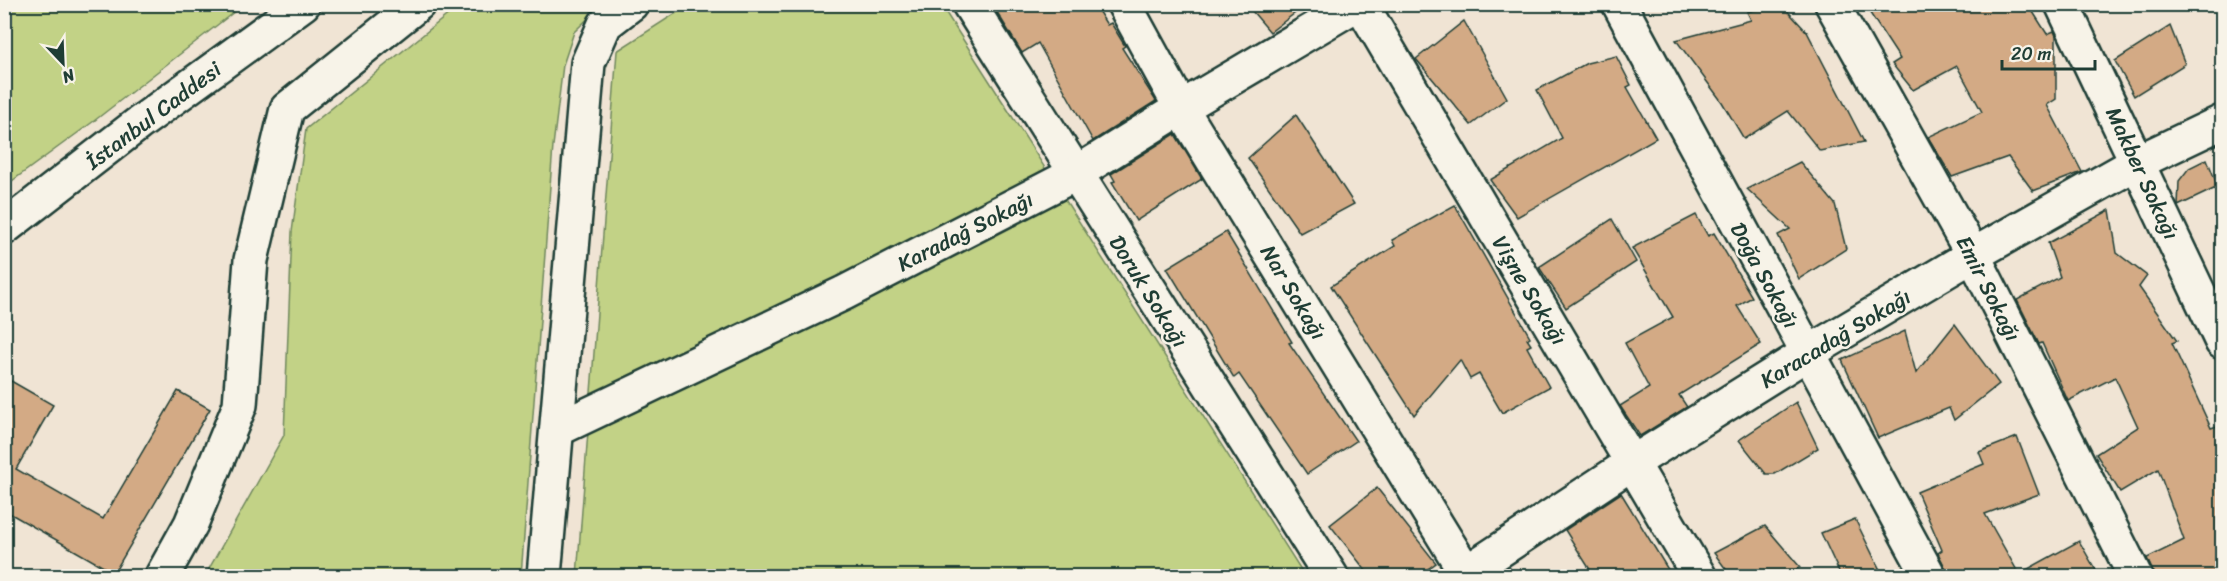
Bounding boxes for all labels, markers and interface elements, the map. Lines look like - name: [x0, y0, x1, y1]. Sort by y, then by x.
- north arrow: [33, 33, 93, 93]
- scale bar: [2002, 33, 2095, 71]
- text: 20 m: [2011, 38, 2051, 70]
- street label: İstanbul Caddesi: [76, 50, 231, 181]
- text: N: [57, 60, 80, 92]
- street label: Makber Sokağı: [2095, 100, 2190, 246]
- street label: Karadağ Sokağı: [890, 180, 1040, 283]
- street label: Doğa Sokağı: [1719, 215, 1810, 336]
- street label: Doruk Sokağı: [1098, 227, 1199, 356]
- street label: Vişne Sokağı: [1481, 228, 1578, 353]
- street label: Emir Sokağı: [1945, 228, 2032, 348]
- street label: Nar Sokağı: [1250, 237, 1338, 348]
- street label: Karacadağ Sokağı: [1752, 278, 1919, 399]

